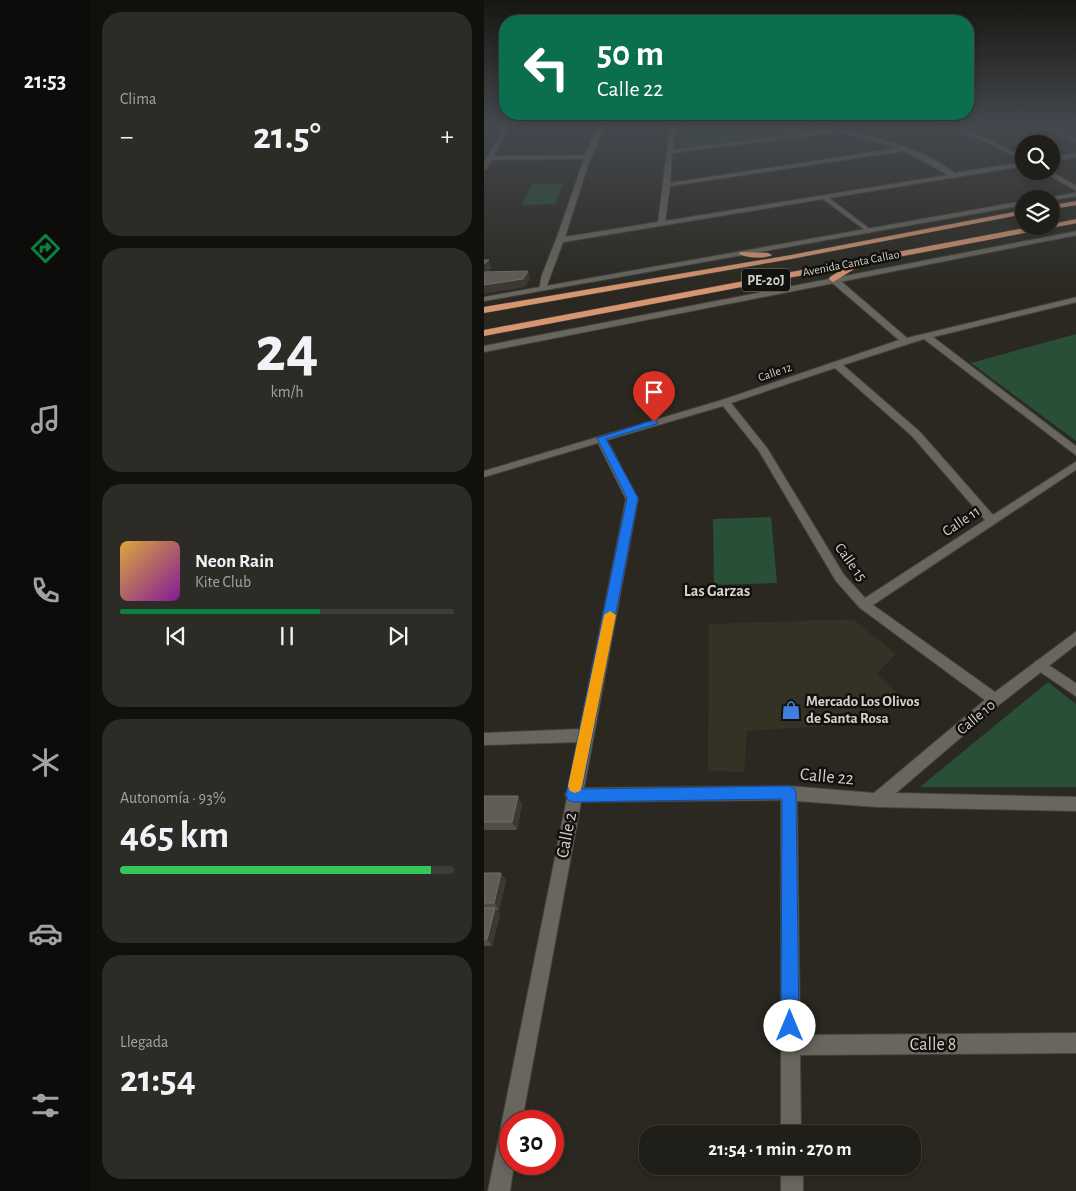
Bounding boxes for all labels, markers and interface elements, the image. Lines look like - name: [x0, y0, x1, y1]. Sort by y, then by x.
- icon: left: [514, 35, 579, 100]
- text: 50 m: [597, 37, 664, 72]
- text: 21:53: [24, 70, 66, 92]
- text: Calle 22: [597, 78, 663, 100]
- text: Clima: [120, 91, 156, 107]
- text: 21.5°: [253, 118, 321, 156]
- text: −: [120, 123, 133, 151]
- text: +: [441, 123, 454, 151]
- map controls: [1015, 135, 1060, 235]
- button: search: [1015, 135, 1060, 180]
- button: layers: [1015, 190, 1060, 235]
- icon: directions: [28, 231, 63, 266]
- street label: Avenida Canta Callao: [802, 248, 901, 278]
- road number: PE-20J: [742, 268, 790, 292]
- text: 24: [255, 318, 319, 383]
- street label: Calle 12: [757, 360, 794, 383]
- pin: [633, 371, 675, 422]
- icon: arrive: [640, 378, 668, 406]
- text: km/h: [270, 384, 304, 400]
- icon: music: [28, 402, 63, 437]
- street label: Calle 11: [940, 503, 983, 539]
- street label: Calle 15: [832, 541, 869, 584]
- text: Neon Rain: [195, 552, 274, 571]
- icon: phone: [28, 573, 63, 608]
- text: Kite Club: [195, 574, 251, 590]
- district label: Las Garzas: [684, 583, 750, 599]
- icon: previous: [162, 622, 190, 650]
- icon: pause: [273, 622, 301, 650]
- icon: next: [384, 622, 412, 650]
- place label: Mercado Los Olivos de Santa Rosa: [806, 694, 920, 726]
- street label: Calle 10: [954, 697, 998, 737]
- shop icon: Mercado Los Olivos de Santa Rosa: [780, 699, 802, 721]
- icon: climate: [28, 745, 63, 780]
- street label: Calle 22: [799, 766, 855, 788]
- text: Autonomía · 93%: [120, 790, 226, 806]
- street label: Calle 2: [554, 811, 580, 860]
- text: 465 km: [120, 817, 229, 855]
- icon: car: [28, 916, 63, 951]
- position arrow: [763, 999, 815, 1051]
- text: Llegada: [120, 1034, 168, 1050]
- street label: Calle 8: [910, 1036, 956, 1054]
- text: 21:54: [120, 1061, 196, 1099]
- icon: filters: [28, 1088, 63, 1123]
- speed limit sign: 30: [499, 1110, 564, 1175]
- text: 21:54 · 1 min · 270 m: [708, 1140, 852, 1159]

